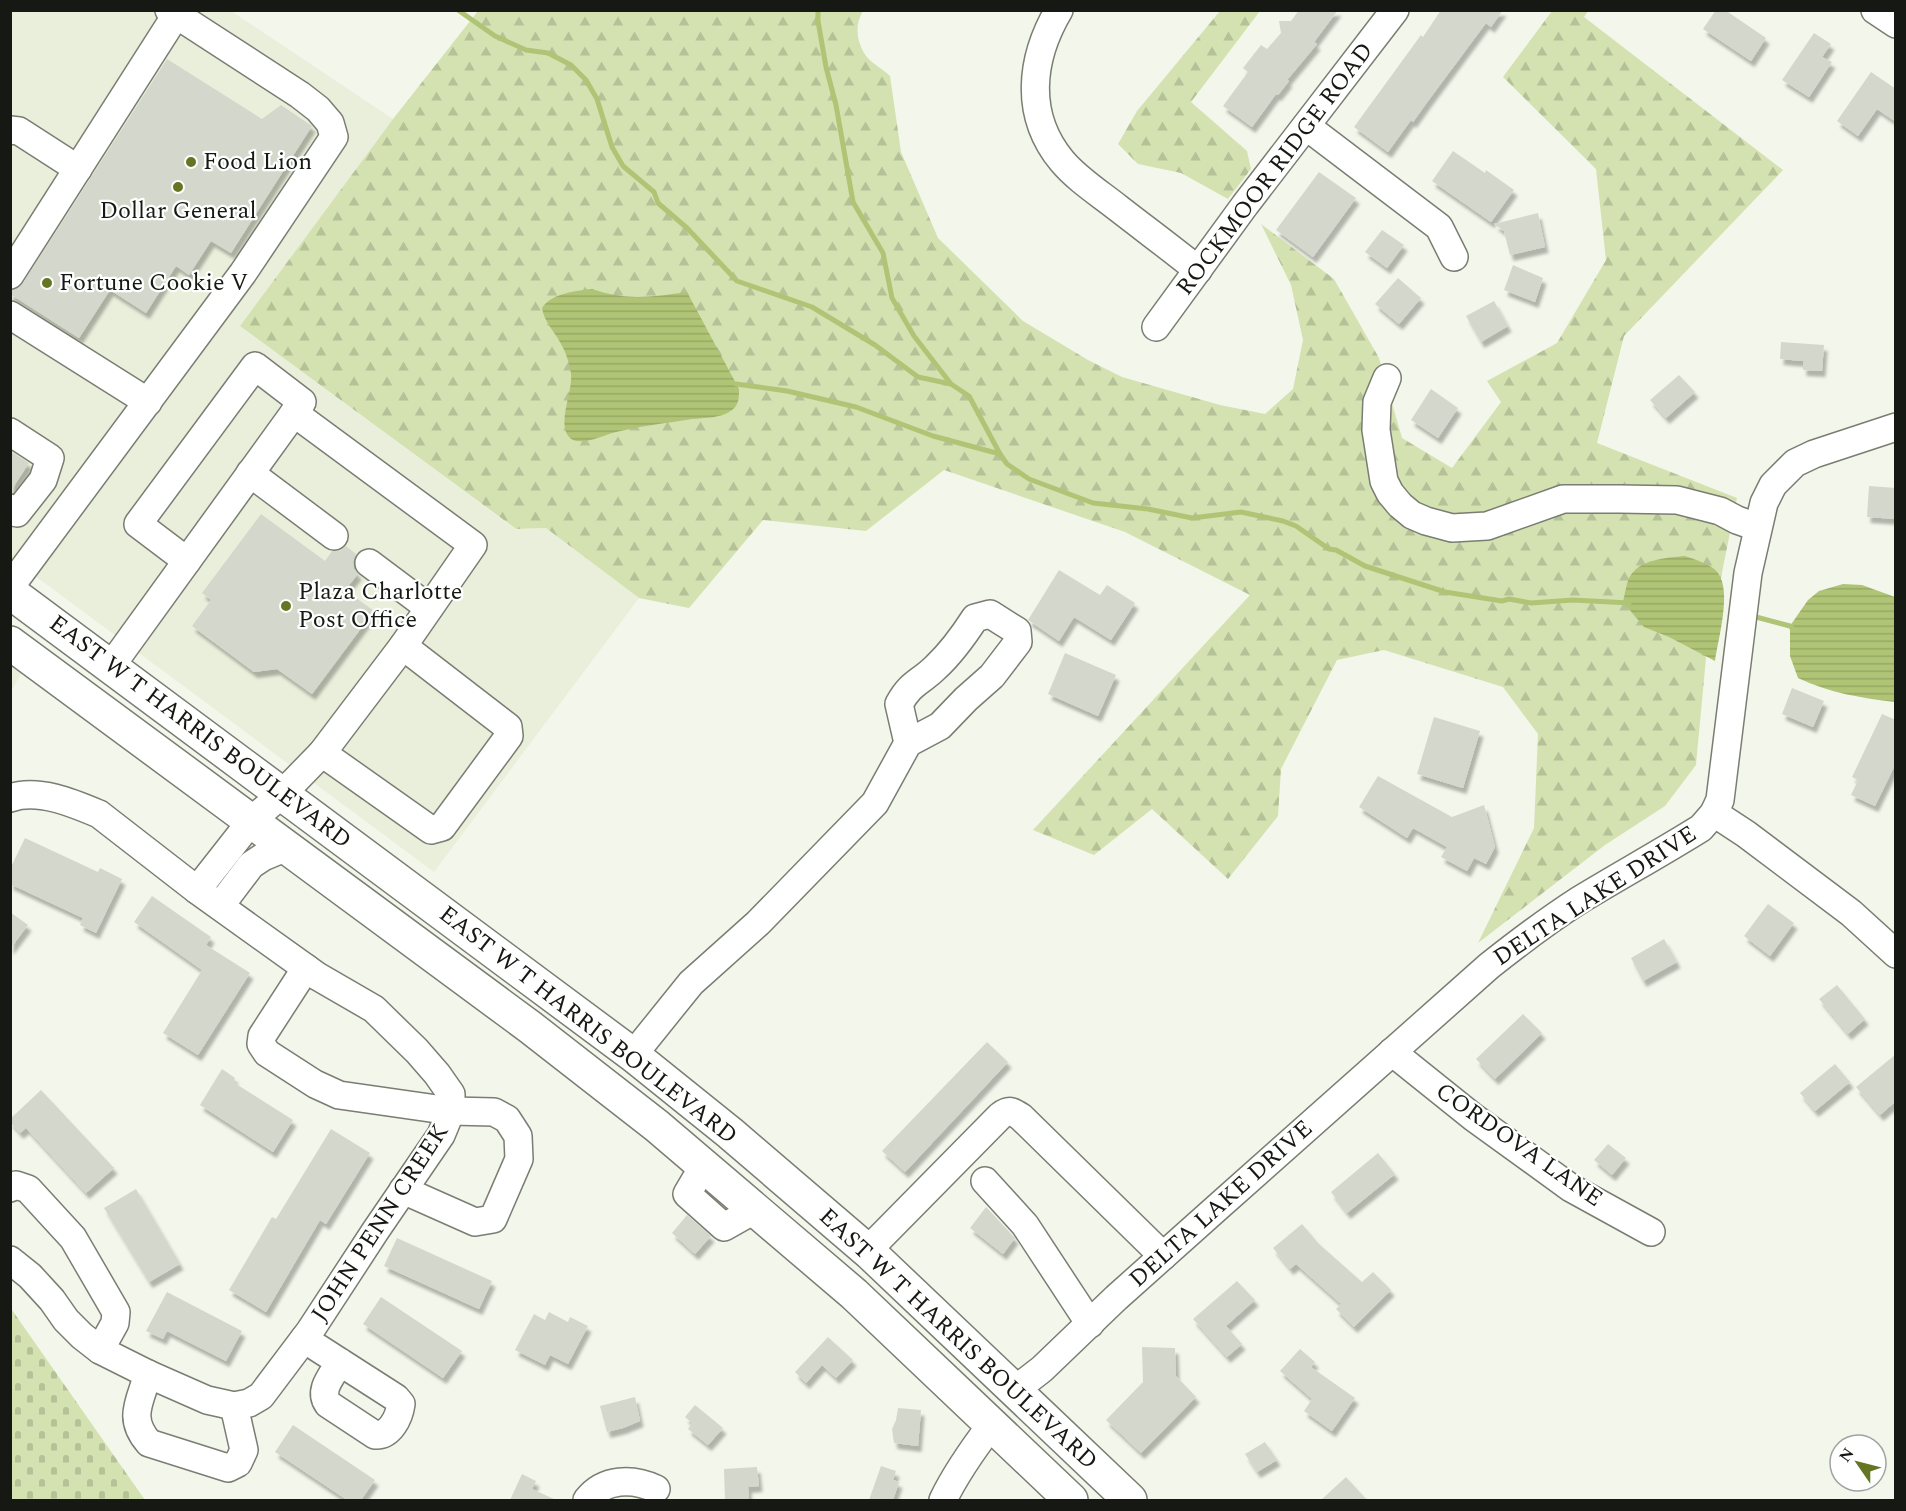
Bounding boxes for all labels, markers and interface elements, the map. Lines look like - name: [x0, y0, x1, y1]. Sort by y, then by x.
- street label: ROCKMOOR RIDGE ROAD: [1168, 35, 1382, 303]
- place label: Food Lion: [203, 144, 312, 180]
- marker: Food Lion: [184, 155, 198, 169]
- marker: Dollar General: [171, 180, 185, 194]
- place label: Dollar General: [99, 193, 257, 229]
- place label: Fortune Cookie V: [59, 265, 248, 301]
- marker: Fortune Cookie V: [40, 276, 54, 290]
- place label: Plaza Charlotte Post Office: [298, 574, 462, 638]
- marker: Plaza Charlotte Post Office: [279, 599, 293, 613]
- street label: EAST W T HARRIS BOULEVARD: [41, 606, 359, 858]
- street label: DELTA LAKE DRIVE: [1486, 817, 1704, 975]
- street label: EAST W T HARRIS BOULEVARD: [431, 897, 745, 1153]
- street label: CORDOVA LANE: [1428, 1074, 1610, 1216]
- street label: DELTA LAKE DRIVE: [1121, 1111, 1321, 1297]
- street label: JOHN PENN CREEK: [302, 1117, 458, 1329]
- street label: EAST W T HARRIS BOULEVARD: [810, 1199, 1106, 1479]
- north arrow: [1828, 1433, 1888, 1493]
- text: N: [1833, 1443, 1860, 1467]

